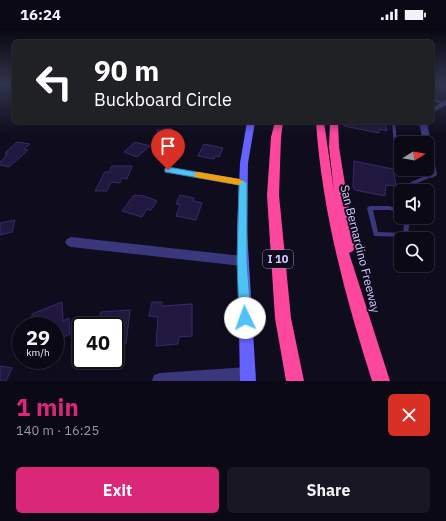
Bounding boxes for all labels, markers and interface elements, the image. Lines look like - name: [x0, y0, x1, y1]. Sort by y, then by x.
- text: 16:24: [20, 5, 61, 24]
- text: 90 m: [94, 52, 159, 89]
- icon: left: [28, 56, 80, 108]
- text: Buckboard Circle: [94, 88, 232, 111]
- pin: [151, 129, 185, 170]
- icon: arrive: [157, 135, 179, 157]
- north arrow: [394, 136, 434, 176]
- map controls: [394, 136, 434, 272]
- street label: San Bernardino Freeway: [337, 183, 384, 314]
- button: sound: [394, 184, 434, 224]
- button: search: [394, 232, 434, 272]
- road number: I 10: [263, 250, 293, 268]
- position arrow: [224, 297, 266, 339]
- speed limit sign: 40: [72, 317, 124, 369]
- text: 29: [26, 324, 50, 351]
- text: km/h: [26, 346, 50, 359]
- text: 1 min: [16, 391, 79, 423]
- button: close: [388, 394, 430, 436]
- text: 140 m · 16:25: [16, 422, 99, 439]
- button: Exit: [16, 467, 219, 513]
- button: Share: [227, 467, 430, 513]

